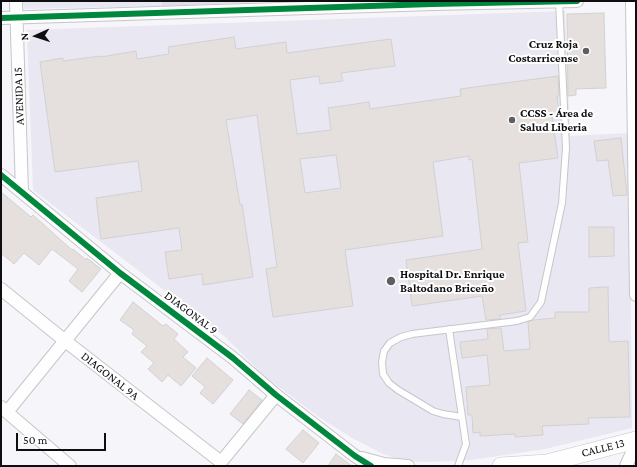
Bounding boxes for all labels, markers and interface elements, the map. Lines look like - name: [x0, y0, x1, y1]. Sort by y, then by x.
- north arrow: [16, 16, 56, 56]
- text: N: [18, 33, 30, 41]
- place label: Cruz Roja Costarricense: [508, 37, 578, 65]
- marker: Cruz Roja Costarricense: [581, 46, 591, 56]
- street label: AVENIDA 15: [11, 67, 27, 125]
- place label: CCSS - Área de Salud Liberia: [520, 106, 593, 134]
- marker: CCSS - Área de Salud Liberia: [507, 115, 517, 125]
- place label: Hospital Dr. Enrique Baltodano Briceño: [400, 267, 505, 295]
- marker: Hospital Dr. Enrique Baltodano Briceño: [385, 275, 397, 287]
- street label: DIAGONAL 9: [162, 288, 220, 338]
- street label: DIAGONAL 9A: [78, 349, 142, 403]
- scale bar: [18, 425, 108, 451]
- text: 50 m: [23, 433, 47, 447]
- street label: CALLE 13: [580, 436, 626, 460]

